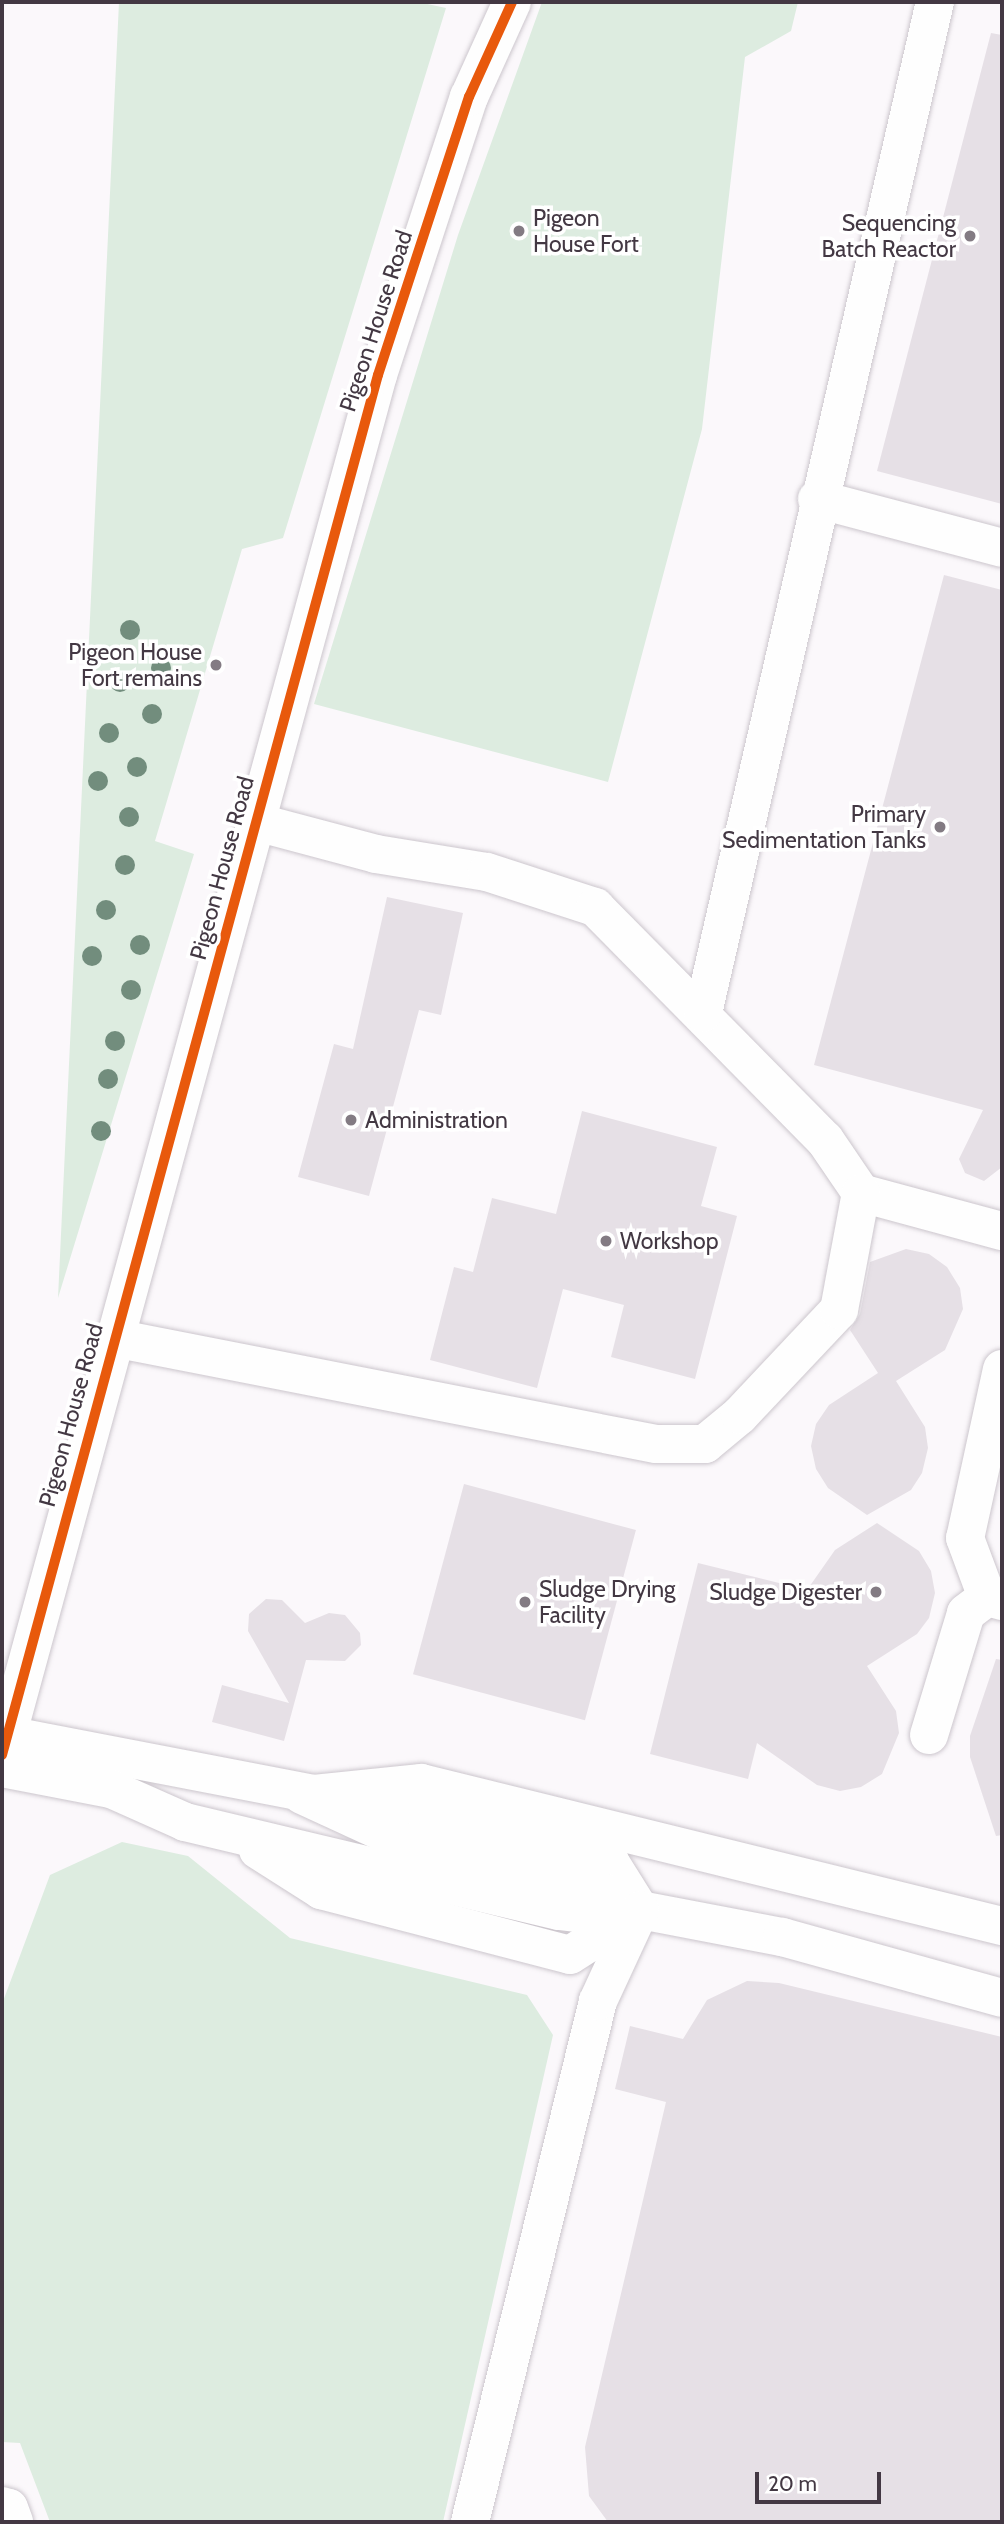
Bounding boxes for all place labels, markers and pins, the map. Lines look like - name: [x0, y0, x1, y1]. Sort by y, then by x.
- place label: Pigeon House Fort: [533, 204, 639, 258]
- place label: Sequencing Batch Reactor: [821, 209, 956, 263]
- marker: Pigeon House Fort: [511, 223, 527, 239]
- marker: Sequencing Batch Reactor: [962, 228, 978, 244]
- place label: Pigeon House Fort remains: [68, 638, 202, 692]
- marker: Pigeon House Fort remains: [208, 657, 224, 673]
- place label: Primary Sedimentation Tanks: [722, 800, 926, 854]
- marker: Primary Sedimentation Tanks: [932, 819, 948, 835]
- place label: Administration: [365, 1106, 508, 1134]
- marker: Administration: [343, 1112, 359, 1128]
- place label: Workshop: [620, 1227, 719, 1255]
- marker: Workshop: [598, 1233, 614, 1249]
- place label: Sludge Drying Facility: [539, 1575, 676, 1629]
- place label: Sludge Digester: [709, 1578, 862, 1606]
- marker: Sludge Digester: [868, 1584, 884, 1600]
- marker: Sludge Drying Facility: [517, 1594, 533, 1610]

